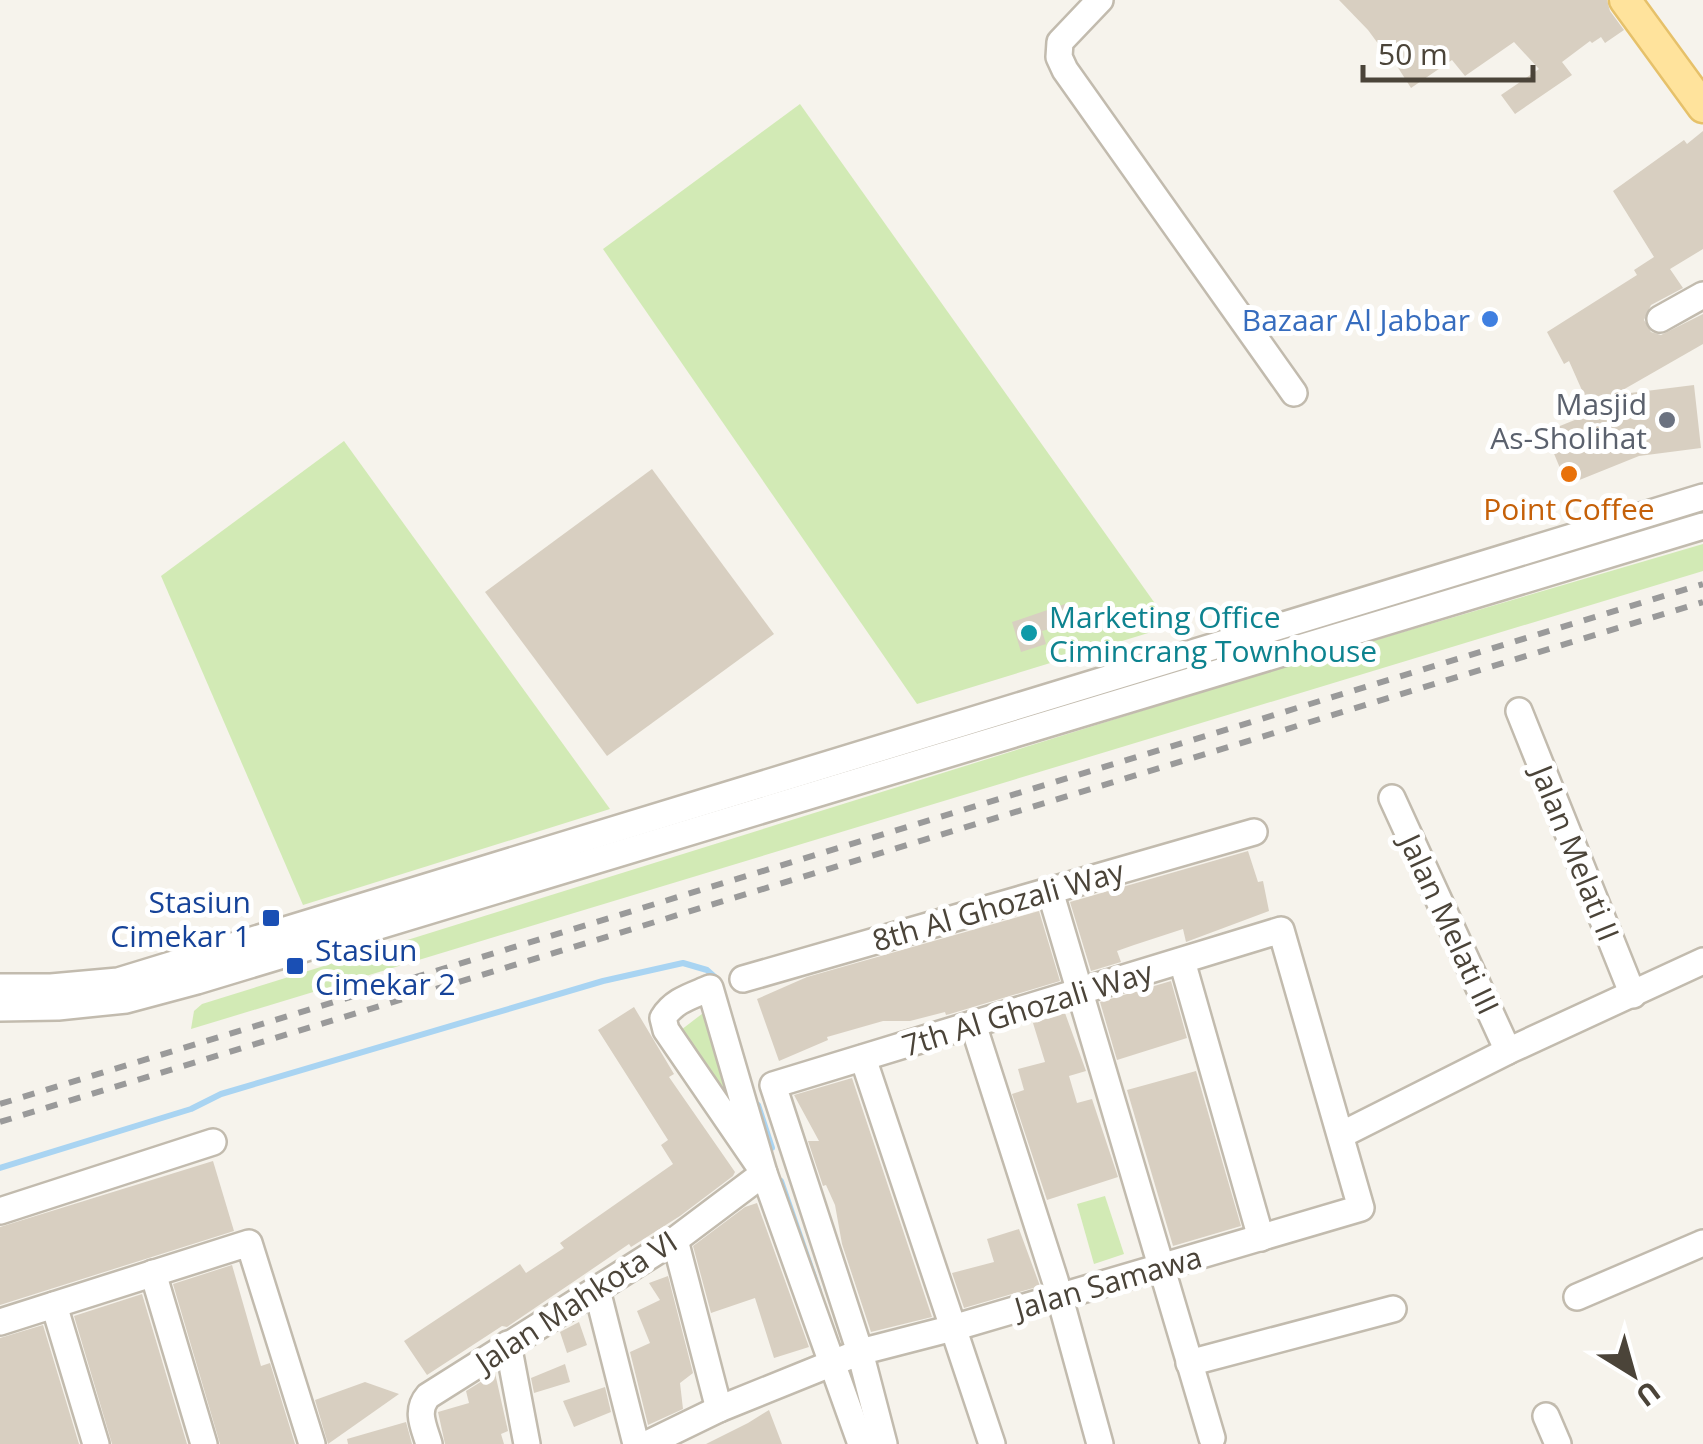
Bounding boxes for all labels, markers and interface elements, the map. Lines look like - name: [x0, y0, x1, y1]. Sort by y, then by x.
- scale bar: [1363, 20, 1533, 82]
- text: 50 m: [1378, 33, 1448, 74]
- place label: Bazaar Al Jabbar: [1242, 299, 1470, 340]
- marker: Bazaar Al Jabbar: [1479, 308, 1501, 330]
- place label: Masjid As-Sholihat: [1490, 383, 1647, 458]
- marker: Masjid As-Sholihat: [1656, 409, 1678, 431]
- marker: Point Coffee: [1558, 463, 1580, 485]
- place label: Point Coffee: [1483, 488, 1655, 529]
- place label: Marketing Office Cimincrang Townhouse: [1049, 596, 1377, 671]
- marker: Marketing Office Cimincrang Townhouse: [1018, 622, 1040, 644]
- street label: Jalan Melati II: [1521, 756, 1630, 947]
- street label: Jalan Melati III: [1389, 825, 1510, 1021]
- street label: 8th Al Ghozali Way: [868, 849, 1129, 960]
- place label: Stasiun Cimekar 1: [110, 881, 251, 956]
- marker: Stasiun Cimekar 1: [260, 907, 282, 929]
- place label: Stasiun Cimekar 2: [315, 929, 456, 1004]
- street label: 7th Al Ghozali Way: [897, 950, 1158, 1066]
- marker: Stasiun Cimekar 2: [284, 955, 306, 977]
- street label: Jalan Mahkota VI: [465, 1221, 685, 1383]
- street label: Jalan Samawa: [1007, 1236, 1206, 1329]
- north arrow: [1583, 1324, 1683, 1424]
- text: U: [1629, 1373, 1669, 1416]

